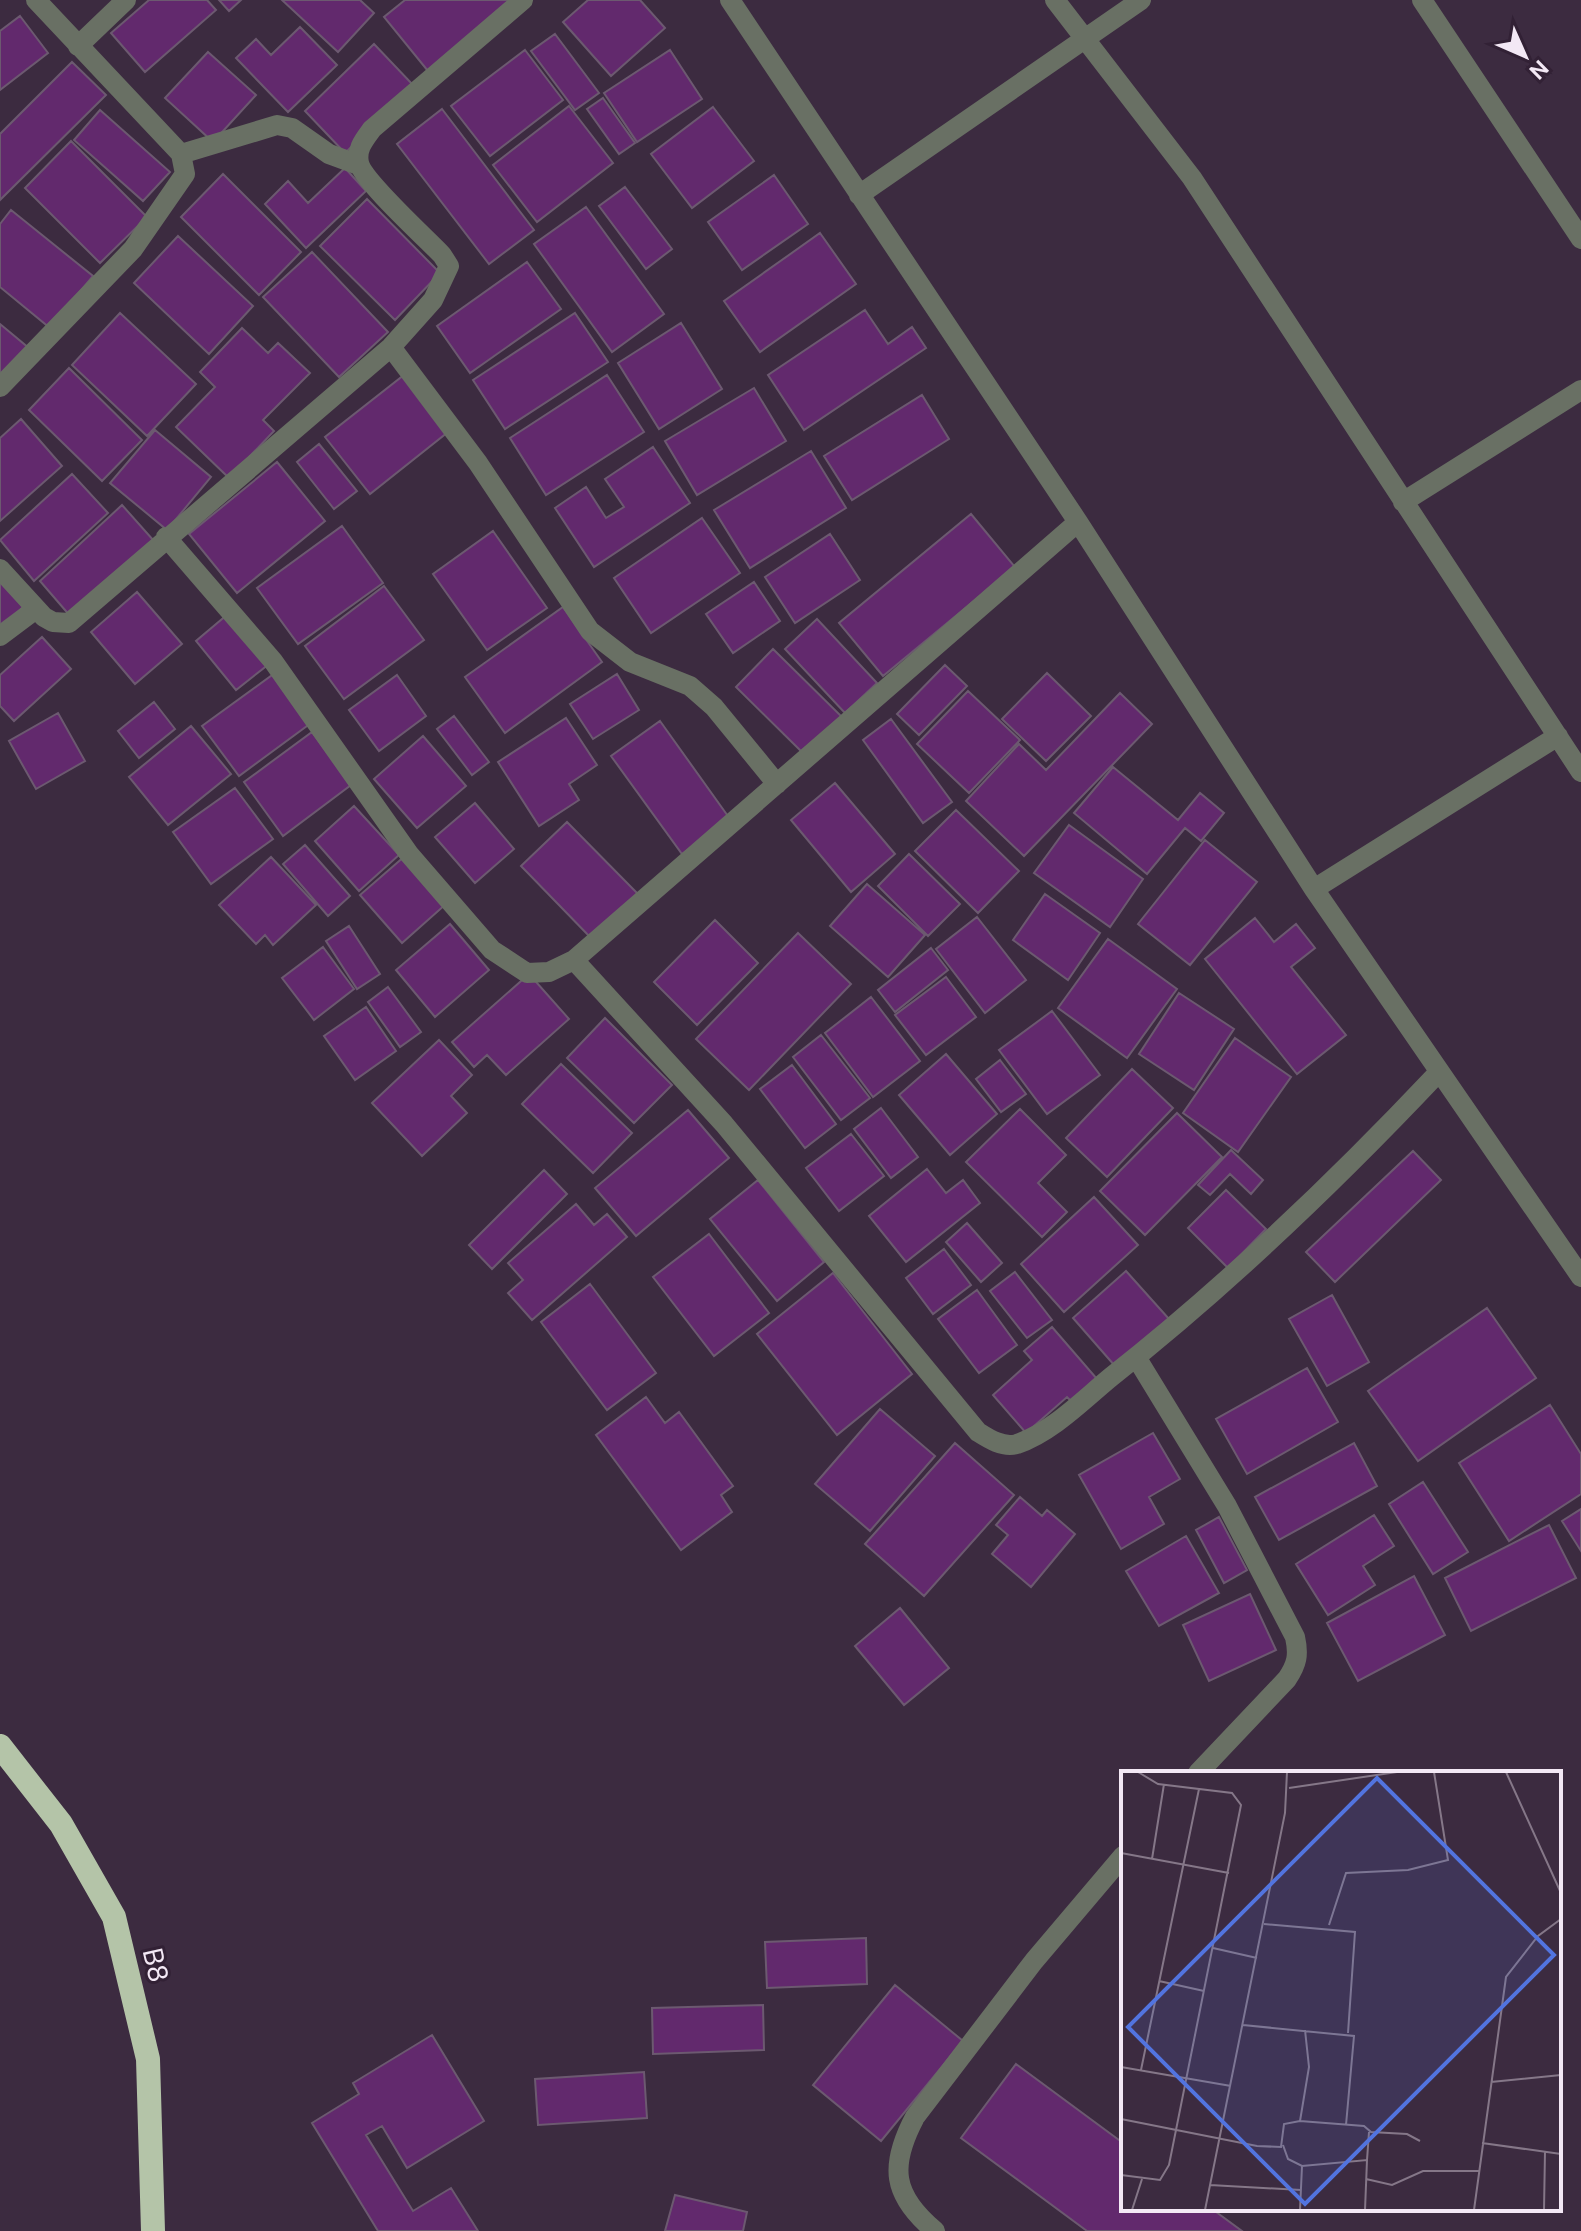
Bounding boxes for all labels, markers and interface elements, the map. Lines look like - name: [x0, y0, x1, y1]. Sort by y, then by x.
- north arrow: [1485, 16, 1565, 96]
- text: N: [1523, 54, 1555, 86]
- inset map: [1121, 1771, 1561, 2211]
- street label: B8: [134, 1944, 177, 1986]

